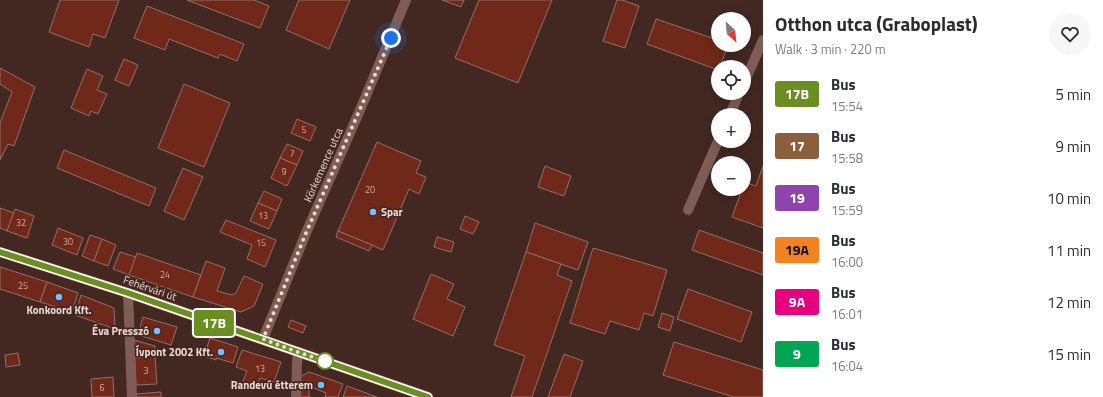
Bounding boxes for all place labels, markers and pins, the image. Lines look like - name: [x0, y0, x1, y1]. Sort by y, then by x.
- place label: Spar: [381, 204, 403, 220]
- marker: Spar: [368, 207, 378, 217]
- marker: Konkoord Kft.: [54, 292, 64, 302]
- place label: Konkoord Kft.: [26, 302, 92, 318]
- place label: Éva Presszó: [92, 323, 149, 339]
- marker: Éva Presszó: [152, 326, 162, 336]
- place label: Ívpont 2002 Kft.: [136, 344, 213, 360]
- marker: Ívpont 2002 Kft.: [216, 347, 226, 357]
- unlabelled marker: [316, 352, 334, 370]
- place label: Randevú étterem: [231, 377, 313, 393]
- marker: Randevú étterem: [316, 380, 326, 390]

